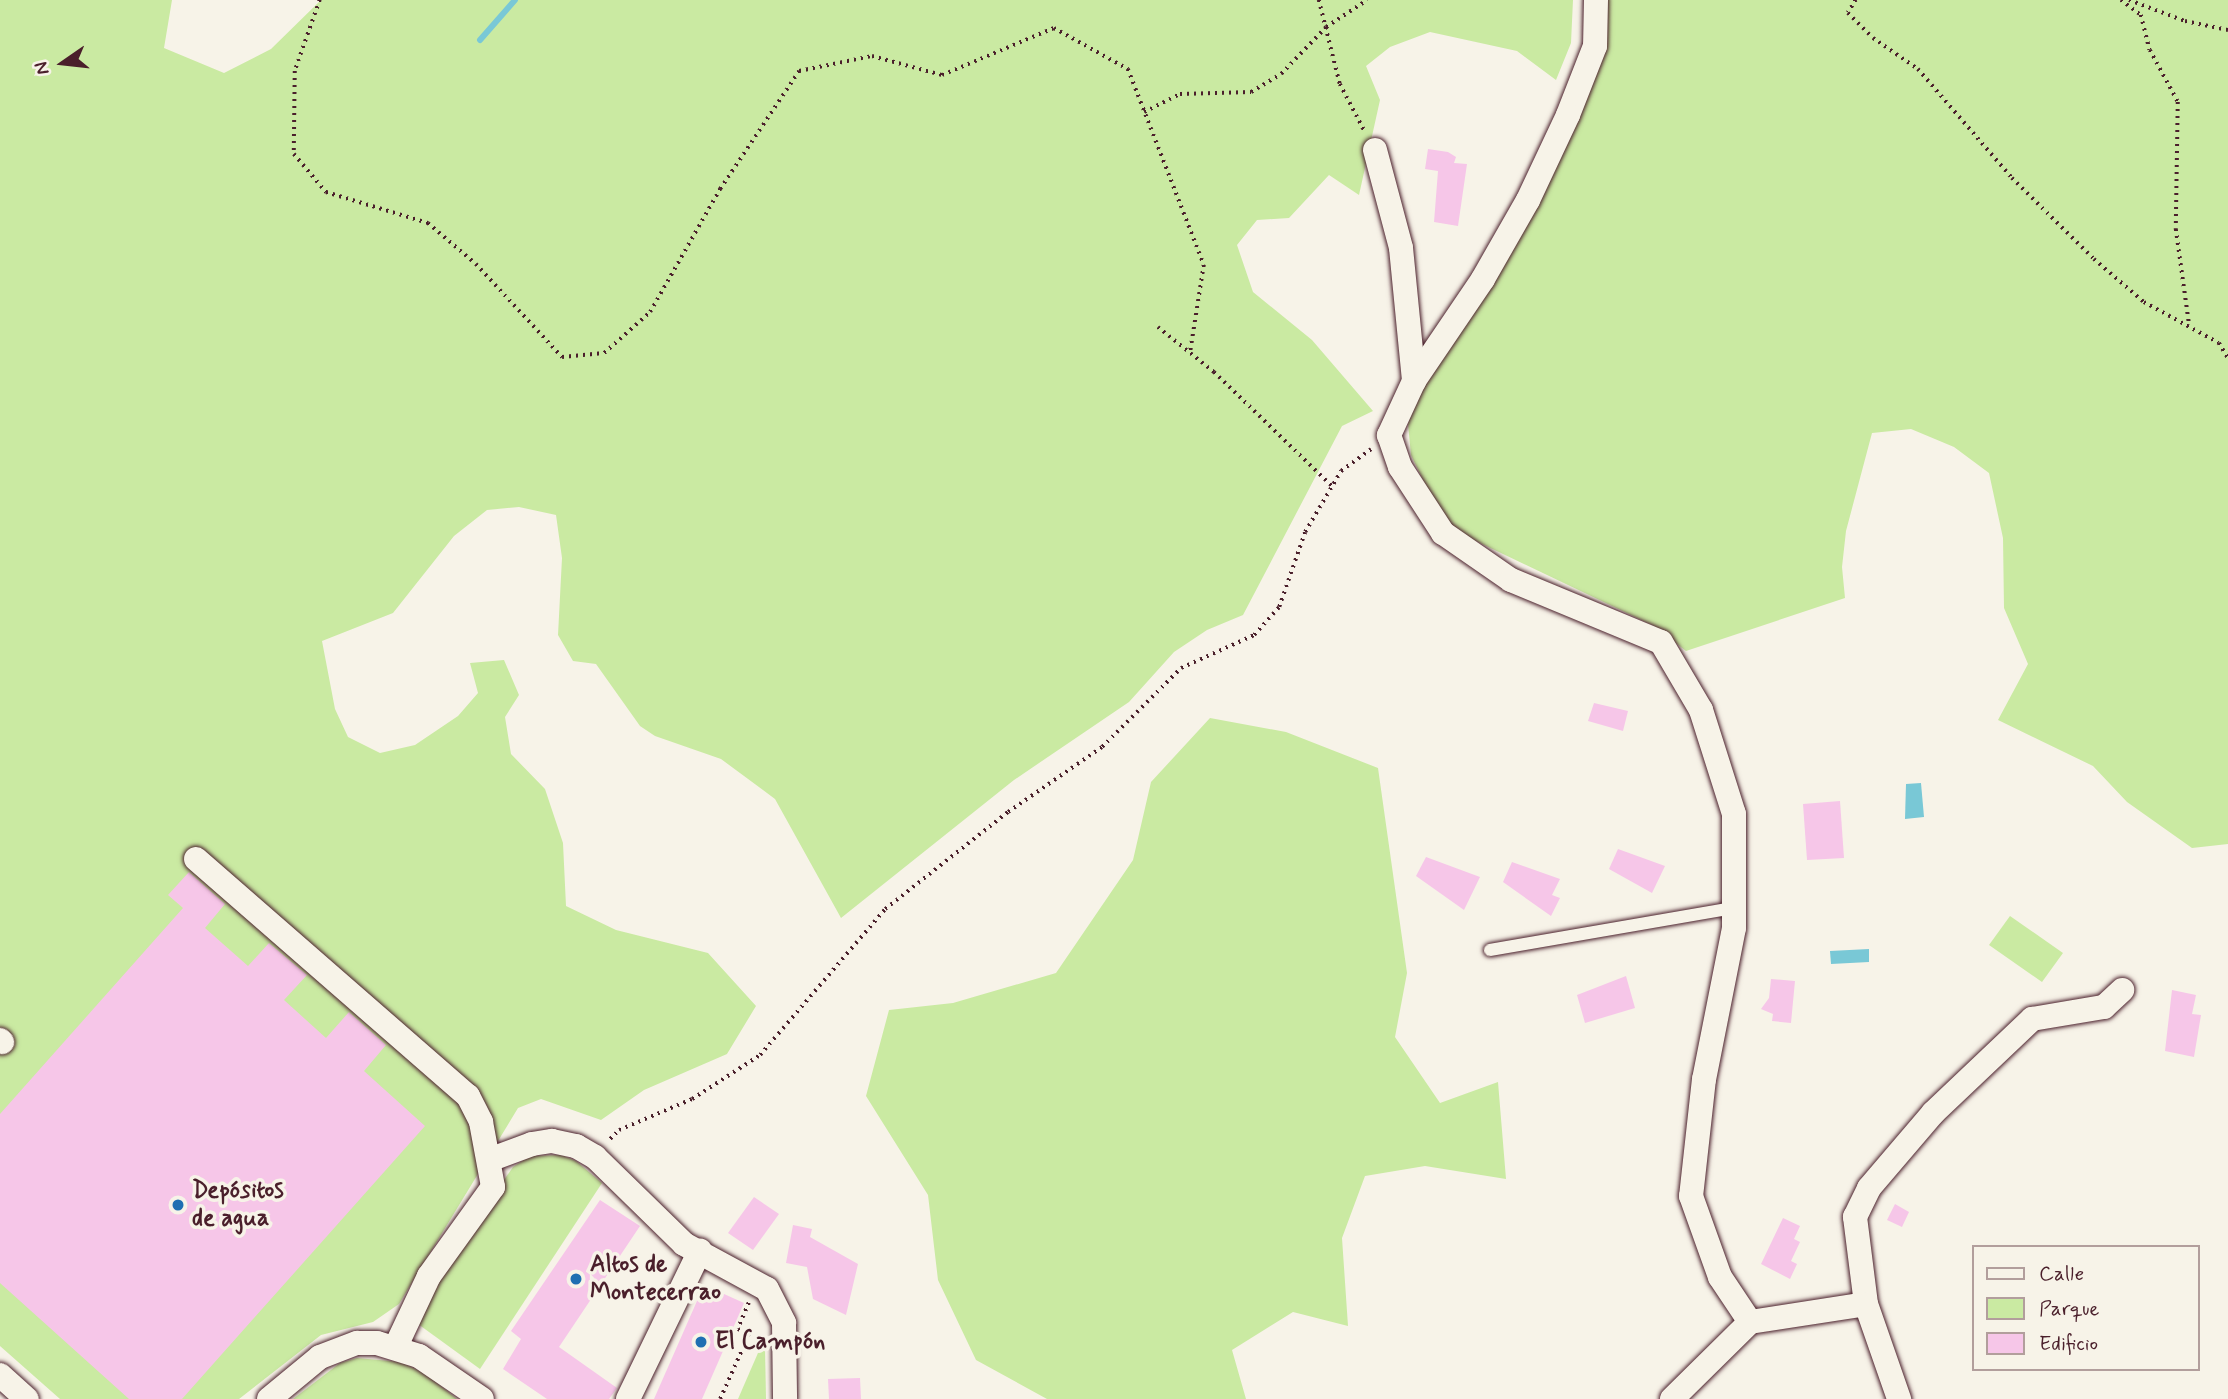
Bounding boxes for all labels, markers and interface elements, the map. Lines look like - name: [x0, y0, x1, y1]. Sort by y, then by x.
- north arrow: [28, 28, 98, 98]
- text: N: [28, 59, 56, 77]
- place label: Depósitos de agua: [192, 1177, 284, 1233]
- marker: Depósitos de agua: [170, 1197, 186, 1213]
- legend: [1972, 1245, 2200, 1371]
- place label: Altos de Montecerrao: [590, 1251, 721, 1307]
- text: Calle: [2039, 1260, 2084, 1288]
- marker: Altos de Montecerrao: [568, 1271, 584, 1287]
- text: Parque: [2039, 1295, 2099, 1323]
- place label: El Campón: [715, 1328, 826, 1356]
- text: Edificio: [2039, 1330, 2098, 1358]
- marker: El Campón: [693, 1334, 709, 1350]

